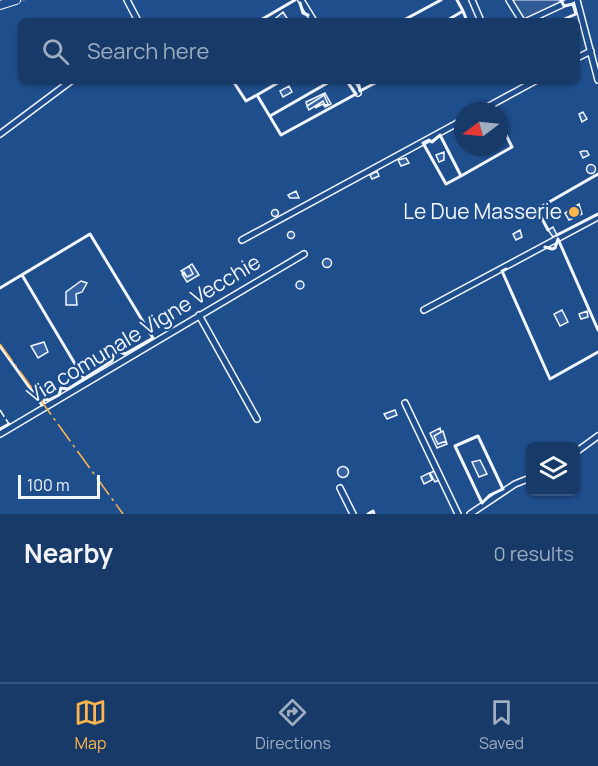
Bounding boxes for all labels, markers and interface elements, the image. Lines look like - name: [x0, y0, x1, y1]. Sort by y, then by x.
- search box: [18, 18, 580, 84]
- icon: search: [39, 35, 72, 68]
- text: Search here: [87, 36, 209, 66]
- north arrow: [454, 102, 508, 156]
- place label: Le Due Masserie: [403, 197, 562, 225]
- marker: Le Due Masserie: [567, 205, 581, 219]
- street label: Via comunale Vigne Vecchie: [22, 247, 265, 409]
- map controls: [526, 442, 580, 496]
- button: layers: [526, 442, 580, 496]
- scale bar: [18, 472, 100, 500]
- text: 100 m: [27, 474, 70, 496]
- text: Nearby: [24, 535, 113, 571]
- text: 0 results: [494, 540, 574, 567]
- tab: Map: [74, 696, 107, 754]
- tab: Directions: [255, 696, 331, 754]
- tab: Saved: [479, 696, 524, 754]

